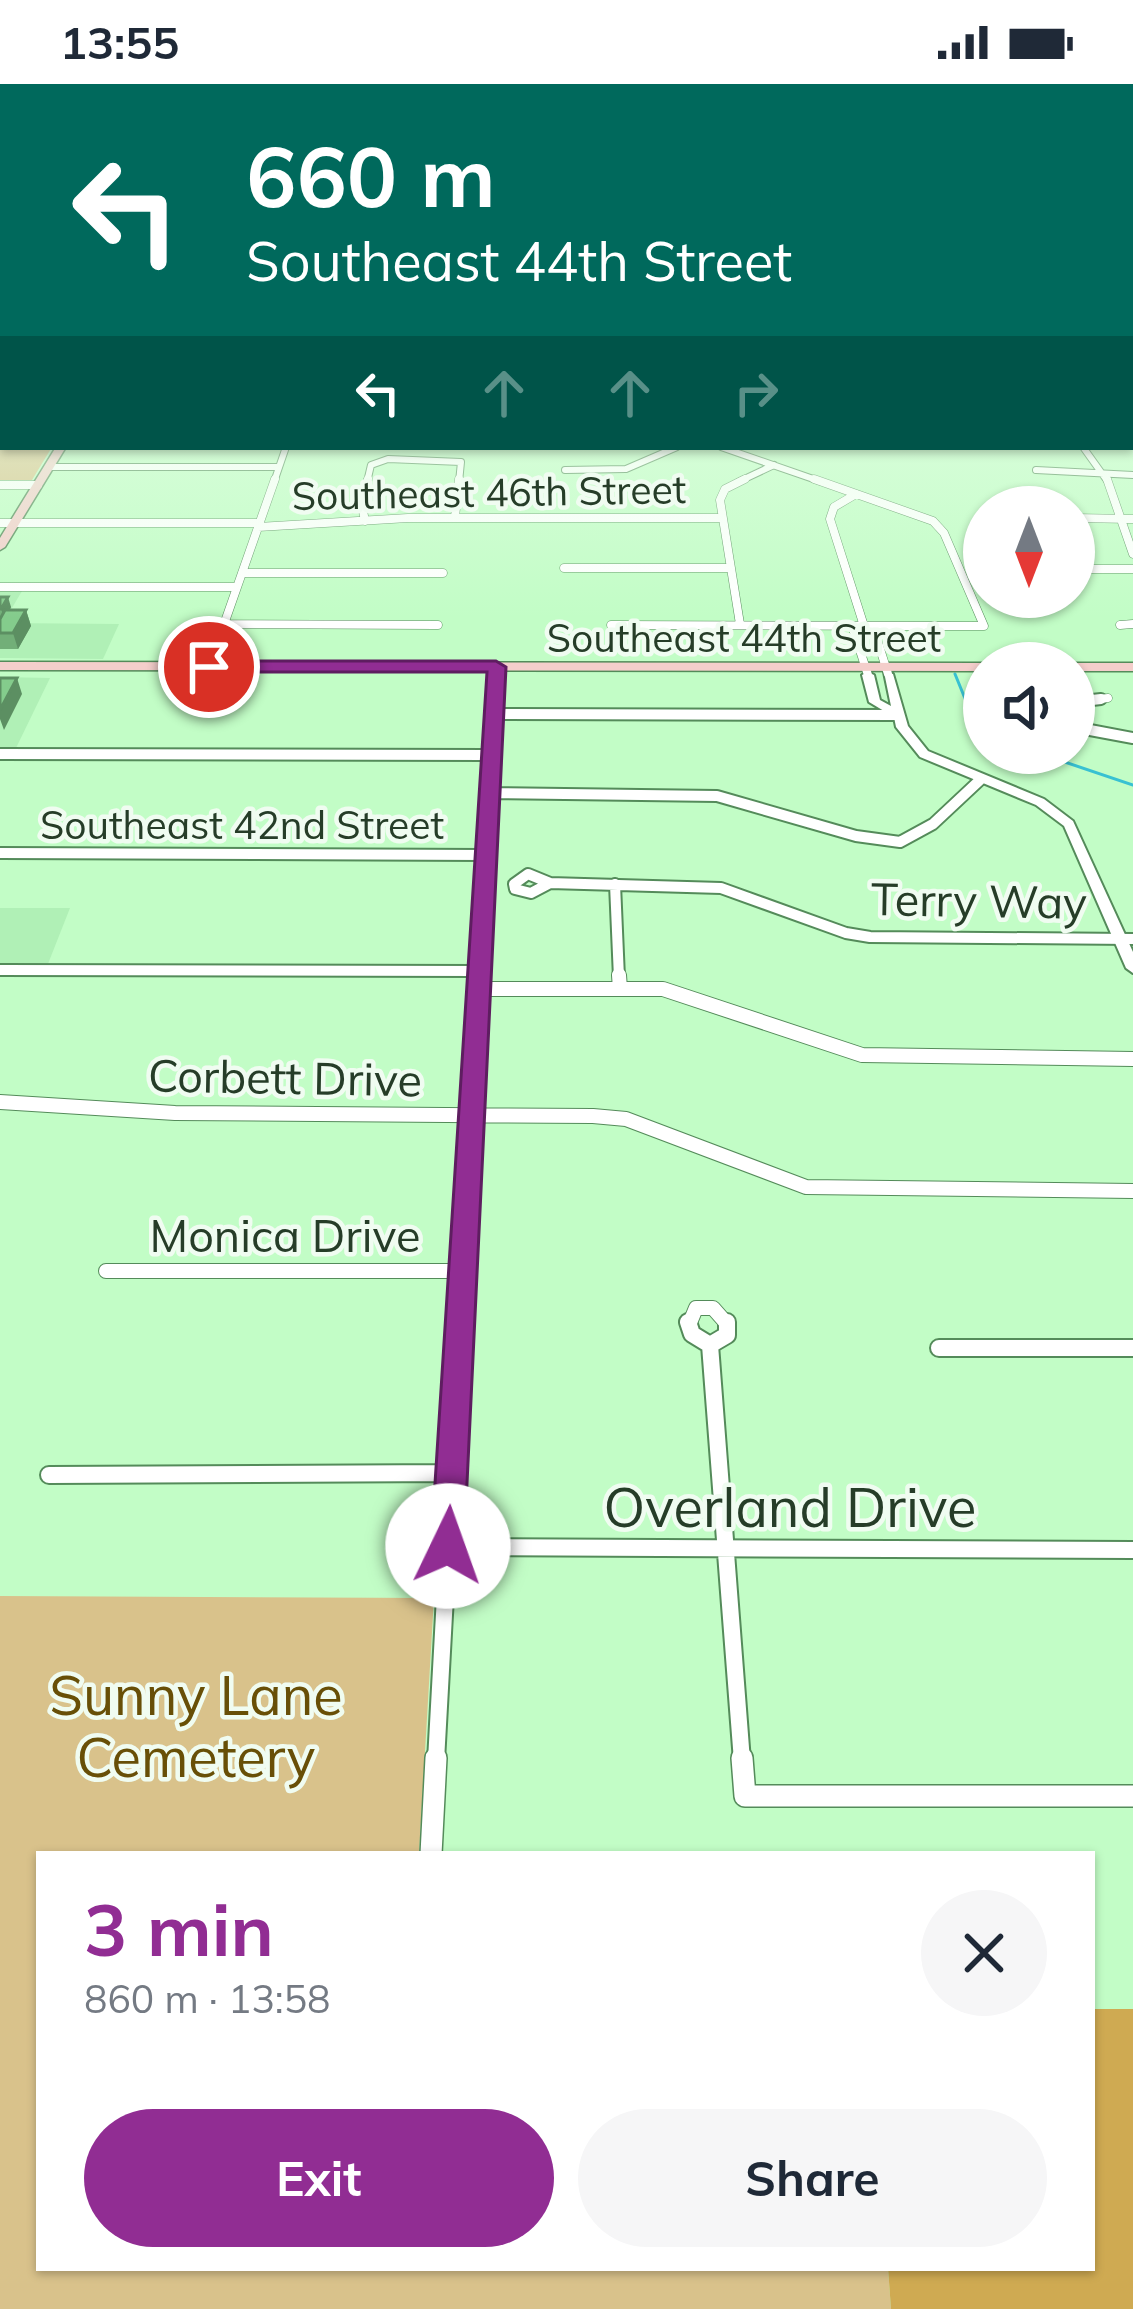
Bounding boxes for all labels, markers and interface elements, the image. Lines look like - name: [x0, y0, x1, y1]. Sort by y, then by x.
- text: 13:55: [60, 14, 179, 70]
- text: 660 m: [246, 123, 496, 228]
- icon: left: [48, 132, 204, 288]
- text: Southeast 44th Street: [246, 227, 792, 295]
- icon: left: [345, 360, 411, 426]
- icon: ahead: [471, 360, 537, 426]
- icon: ahead: [597, 360, 663, 426]
- icon: right: [723, 360, 789, 426]
- street label: Southeast 46th Street: [291, 464, 687, 520]
- north arrow: [963, 486, 1095, 618]
- map controls: [963, 486, 1095, 774]
- street label: Southeast 44th Street: [547, 613, 941, 662]
- pin: [158, 616, 260, 718]
- icon: arrive: [176, 634, 242, 700]
- button: sound: [963, 642, 1095, 774]
- street label: Southeast 42nd Street: [40, 800, 444, 849]
- street label: Terry Way: [871, 870, 1088, 930]
- street label: Corbett Drive: [148, 1047, 422, 1107]
- street label: Monica Drive: [150, 1207, 420, 1263]
- street label: Overland Drive: [604, 1473, 976, 1541]
- position arrow: [385, 1483, 511, 1609]
- park label: Sunny Lane Cemetery: [49, 1661, 343, 1791]
- text: 3 min: [84, 1884, 274, 1974]
- button: close: [921, 1890, 1047, 2016]
- text: 860 m · 13:58: [84, 1974, 330, 2023]
- button: Exit: [84, 2109, 554, 2247]
- button: Share: [578, 2109, 1047, 2247]

